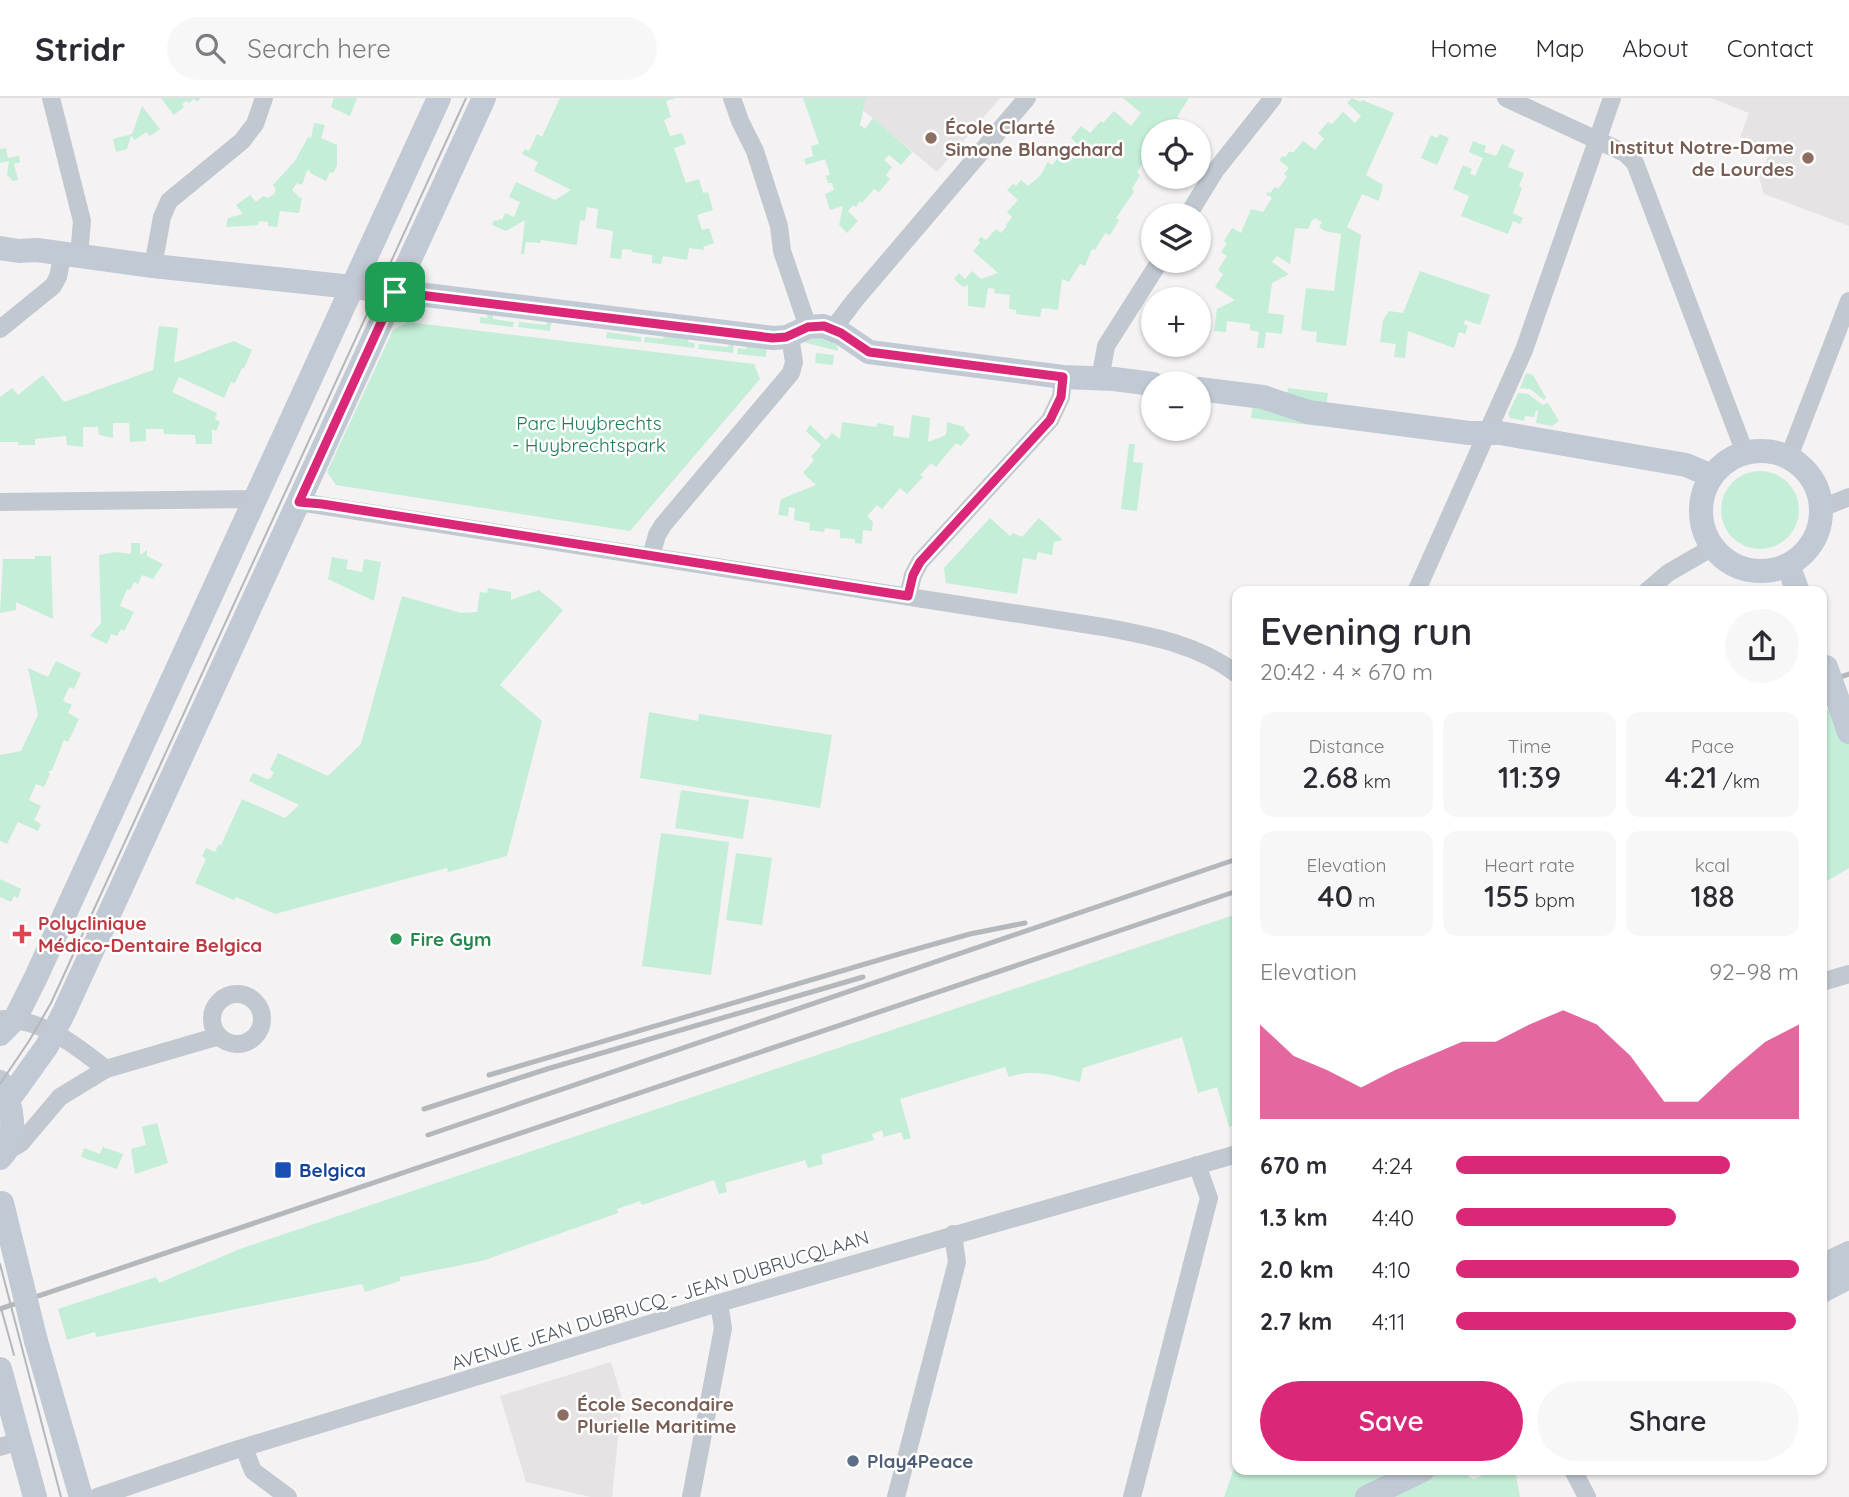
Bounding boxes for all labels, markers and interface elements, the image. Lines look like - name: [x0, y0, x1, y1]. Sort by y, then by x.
- search box: [167, 17, 657, 80]
- text: Stridr: [35, 28, 125, 69]
- icon: search: [191, 29, 229, 67]
- text: Search here: [247, 32, 391, 65]
- text: Home: [1430, 33, 1497, 63]
- text: Map: [1535, 33, 1584, 63]
- text: About: [1622, 33, 1689, 63]
- text: Contact: [1727, 33, 1814, 63]
- place label: École Clarté Simone Blangchard: [945, 115, 1123, 161]
- map controls: [1141, 119, 1211, 441]
- button: locate: [1141, 119, 1211, 189]
- marker: École Clarté Simone Blangchard: [923, 130, 939, 146]
- place label: Institut Notre-Dame de Lourdes: [1610, 135, 1794, 181]
- marker: Institut Notre-Dame de Lourdes: [1800, 150, 1816, 166]
- button: layers: [1141, 203, 1211, 273]
- pin: [365, 262, 425, 322]
- icon: arrive: [376, 273, 414, 311]
- button: +: [1141, 287, 1211, 357]
- button: −: [1141, 371, 1211, 441]
- park label: Parc Huybrechts - Huybrechtspark: [512, 411, 666, 457]
- text: Evening run: [1260, 607, 1473, 655]
- button: share: [1725, 609, 1799, 683]
- text: 20:42 · 4 × 670 m: [1260, 657, 1433, 686]
- text: Distance: [1308, 734, 1385, 758]
- text: Time: [1508, 734, 1551, 758]
- text: Pace: [1691, 734, 1734, 758]
- text: 2.68: [1302, 758, 1358, 796]
- text: 11:39: [1498, 758, 1561, 796]
- text: 4:21: [1665, 758, 1718, 796]
- text: km: [1358, 769, 1391, 793]
- text: /km: [1718, 769, 1760, 793]
- text: Elevation: [1306, 853, 1387, 877]
- text: Heart rate: [1484, 853, 1575, 877]
- text: kcal: [1695, 853, 1730, 877]
- text: 40: [1318, 877, 1353, 915]
- text: 155: [1484, 877, 1529, 915]
- text: 188: [1690, 877, 1735, 915]
- text: m: [1353, 888, 1375, 912]
- text: bpm: [1529, 888, 1575, 912]
- place label: Polyclinique Médico-Dentaire Belgica: [38, 911, 262, 957]
- marker: Polyclinique Médico-Dentaire Belgica: [12, 924, 32, 944]
- place label: Fire Gym: [410, 927, 491, 951]
- marker: Fire Gym: [388, 931, 404, 947]
- text: Elevation: [1260, 957, 1357, 986]
- text: 92–98 m: [1709, 957, 1799, 986]
- text: 670 m: [1260, 1151, 1327, 1180]
- text: 4:24: [1372, 1151, 1413, 1180]
- place label: Belgica: [299, 1158, 366, 1182]
- marker: Belgica: [273, 1160, 293, 1180]
- text: 1.3 km: [1260, 1203, 1328, 1232]
- text: 4:40: [1372, 1203, 1414, 1232]
- street label: AVENUE JEAN DUBRUCQ - JEAN DUBRUCQLAAN: [448, 1225, 872, 1375]
- text: 2.0 km: [1260, 1255, 1334, 1284]
- text: 4:10: [1372, 1255, 1411, 1284]
- text: 2.7 km: [1260, 1307, 1332, 1336]
- text: 4:11: [1372, 1307, 1405, 1336]
- button: Save: [1260, 1381, 1523, 1461]
- button: Share: [1537, 1381, 1799, 1461]
- place label: École Secondaire Plurielle Maritime: [577, 1392, 736, 1438]
- marker: École Secondaire Plurielle Maritime: [555, 1407, 571, 1423]
- place label: Play4Peace: [867, 1449, 973, 1473]
- marker: Play4Peace: [845, 1453, 861, 1469]

